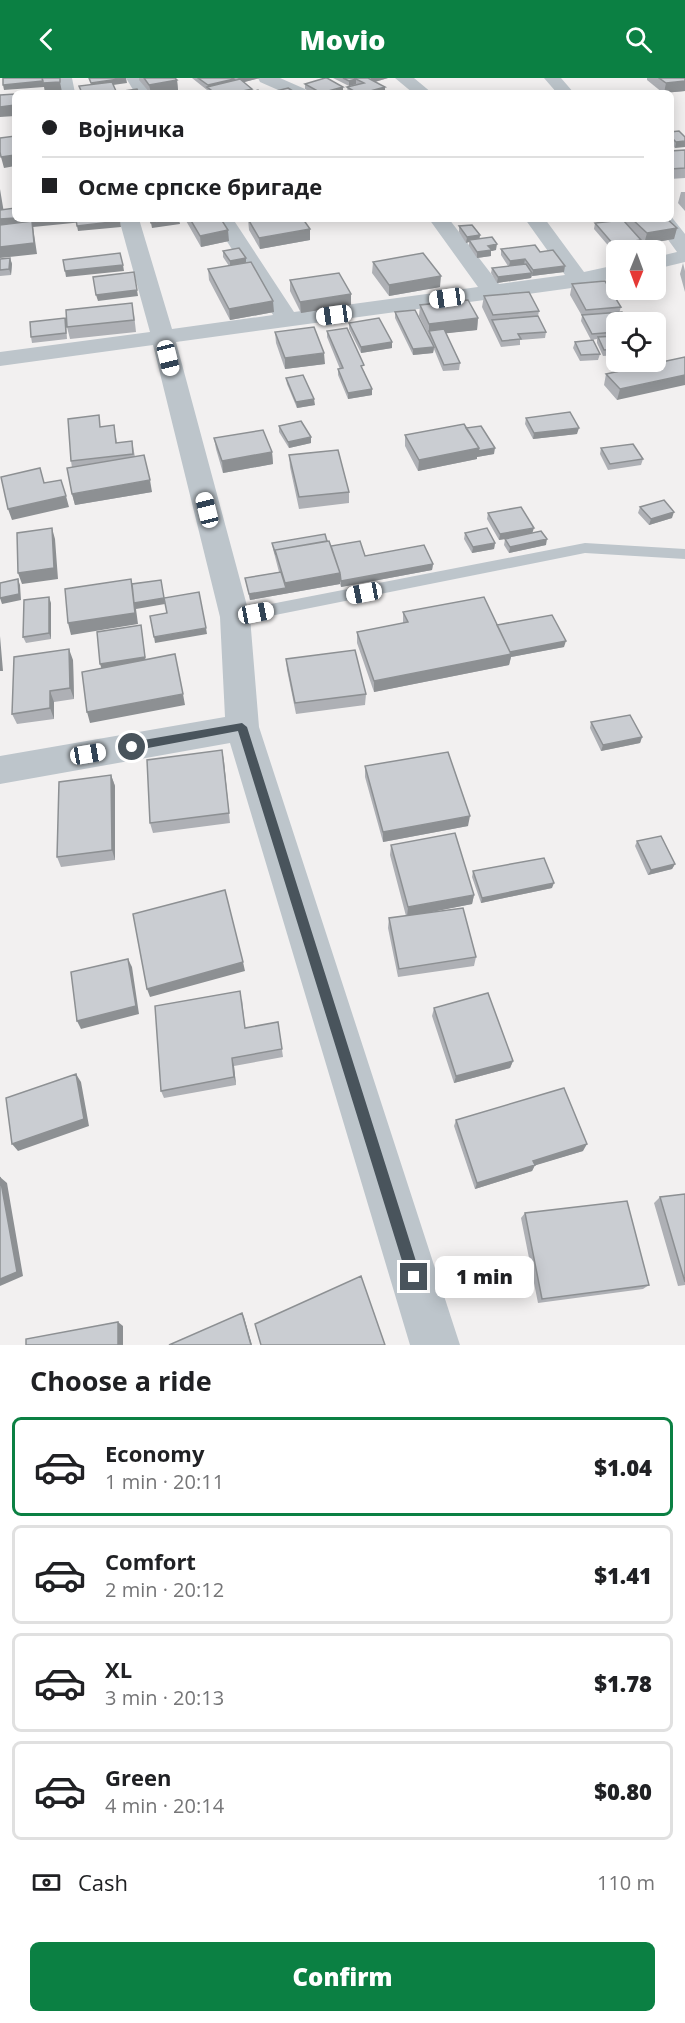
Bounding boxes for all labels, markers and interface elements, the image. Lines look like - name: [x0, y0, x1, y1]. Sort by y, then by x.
- text: Movio: [300, 21, 385, 58]
- icon: back: [30, 23, 63, 56]
- icon: search: [622, 23, 655, 56]
- text: Војничка: [78, 113, 185, 143]
- text: Осме српске бригаде: [78, 171, 322, 201]
- north arrow: [606, 240, 666, 300]
- map controls: [606, 240, 666, 372]
- car: [428, 287, 466, 309]
- car: [315, 304, 353, 326]
- button: locate: [606, 312, 666, 372]
- car: [155, 338, 181, 378]
- car: [194, 490, 220, 530]
- car: [345, 581, 383, 605]
- car: [237, 601, 275, 625]
- route start: [118, 733, 145, 760]
- car: [69, 742, 107, 766]
- callout: 1 min: [435, 1256, 534, 1298]
- route end: [400, 1263, 427, 1290]
- text: 1 min: [456, 1263, 513, 1290]
- text: Choose a ride: [30, 1362, 212, 1399]
- text: Economy: [105, 1438, 204, 1468]
- icon: car: [33, 1440, 87, 1494]
- text: $1.04: [594, 1452, 652, 1482]
- text: 1 min · 20:11: [105, 1468, 224, 1495]
- text: Comfort: [105, 1546, 196, 1576]
- icon: car: [33, 1548, 87, 1602]
- text: $1.41: [594, 1560, 652, 1590]
- text: 2 min · 20:12: [105, 1576, 224, 1603]
- text: XL: [105, 1654, 132, 1684]
- icon: car: [33, 1656, 87, 1710]
- text: $1.78: [594, 1668, 652, 1698]
- text: 3 min · 20:13: [105, 1684, 224, 1711]
- text: Green: [105, 1762, 171, 1792]
- icon: car: [33, 1764, 87, 1818]
- text: $0.80: [594, 1776, 652, 1806]
- text: 4 min · 20:14: [105, 1792, 224, 1819]
- icon: cash: [30, 1866, 63, 1899]
- text: Cash: [78, 1867, 128, 1897]
- text: 110 m: [597, 1869, 655, 1896]
- button: Confirm: [30, 1942, 655, 2011]

